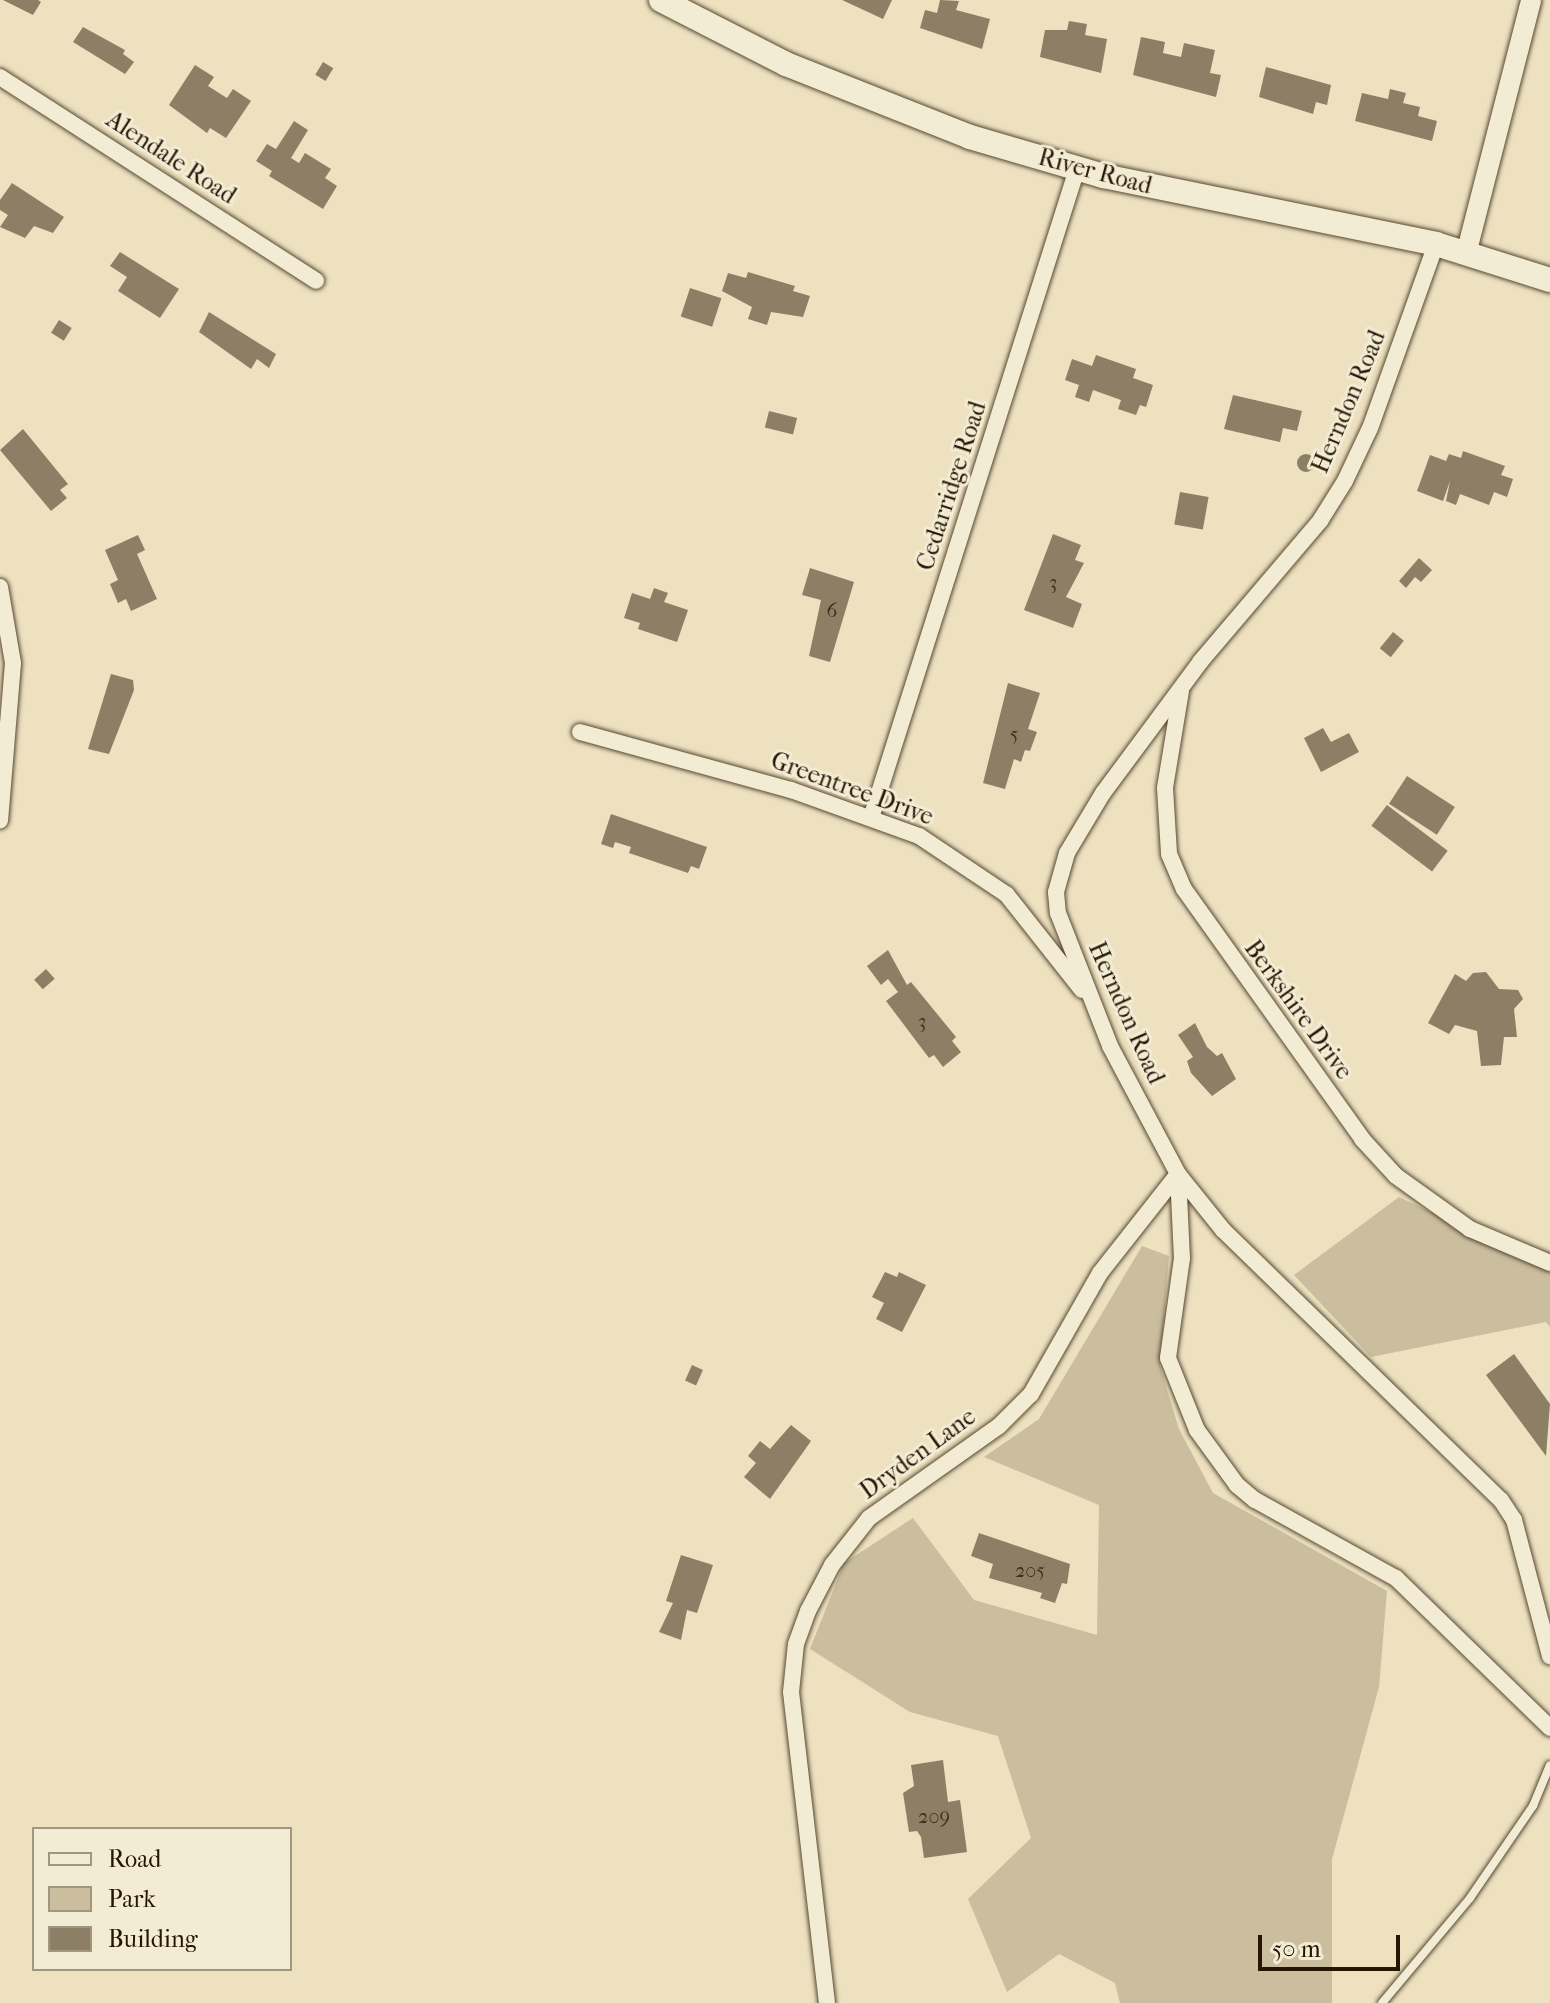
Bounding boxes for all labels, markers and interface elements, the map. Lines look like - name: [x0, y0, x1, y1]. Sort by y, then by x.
- street label: Alendale Road: [101, 105, 241, 211]
- street label: River Road: [1035, 143, 1155, 201]
- street label: Herndon Road: [1306, 326, 1392, 478]
- street label: Cedarridge Road: [911, 398, 993, 574]
- house number: 3: [1049, 570, 1057, 594]
- house number: 6: [827, 598, 837, 622]
- house number: 5: [1010, 722, 1018, 746]
- street label: Greentree Drive: [767, 746, 937, 832]
- street label: Berkshire Drive: [1238, 935, 1358, 1085]
- street label: Herndon Road: [1082, 938, 1170, 1088]
- house number: 3: [918, 1009, 926, 1033]
- street label: Dryden Lane: [855, 1402, 981, 1506]
- house number: 205: [1015, 1558, 1045, 1582]
- house number: 209: [918, 1804, 950, 1828]
- legend: [32, 1827, 292, 1971]
- text: Road: [108, 1845, 161, 1873]
- text: Park: [108, 1885, 156, 1913]
- scale bar: [1262, 1919, 1404, 1969]
- text: Building: [108, 1925, 198, 1953]
- text: 50 m: [1272, 1935, 1321, 1963]

